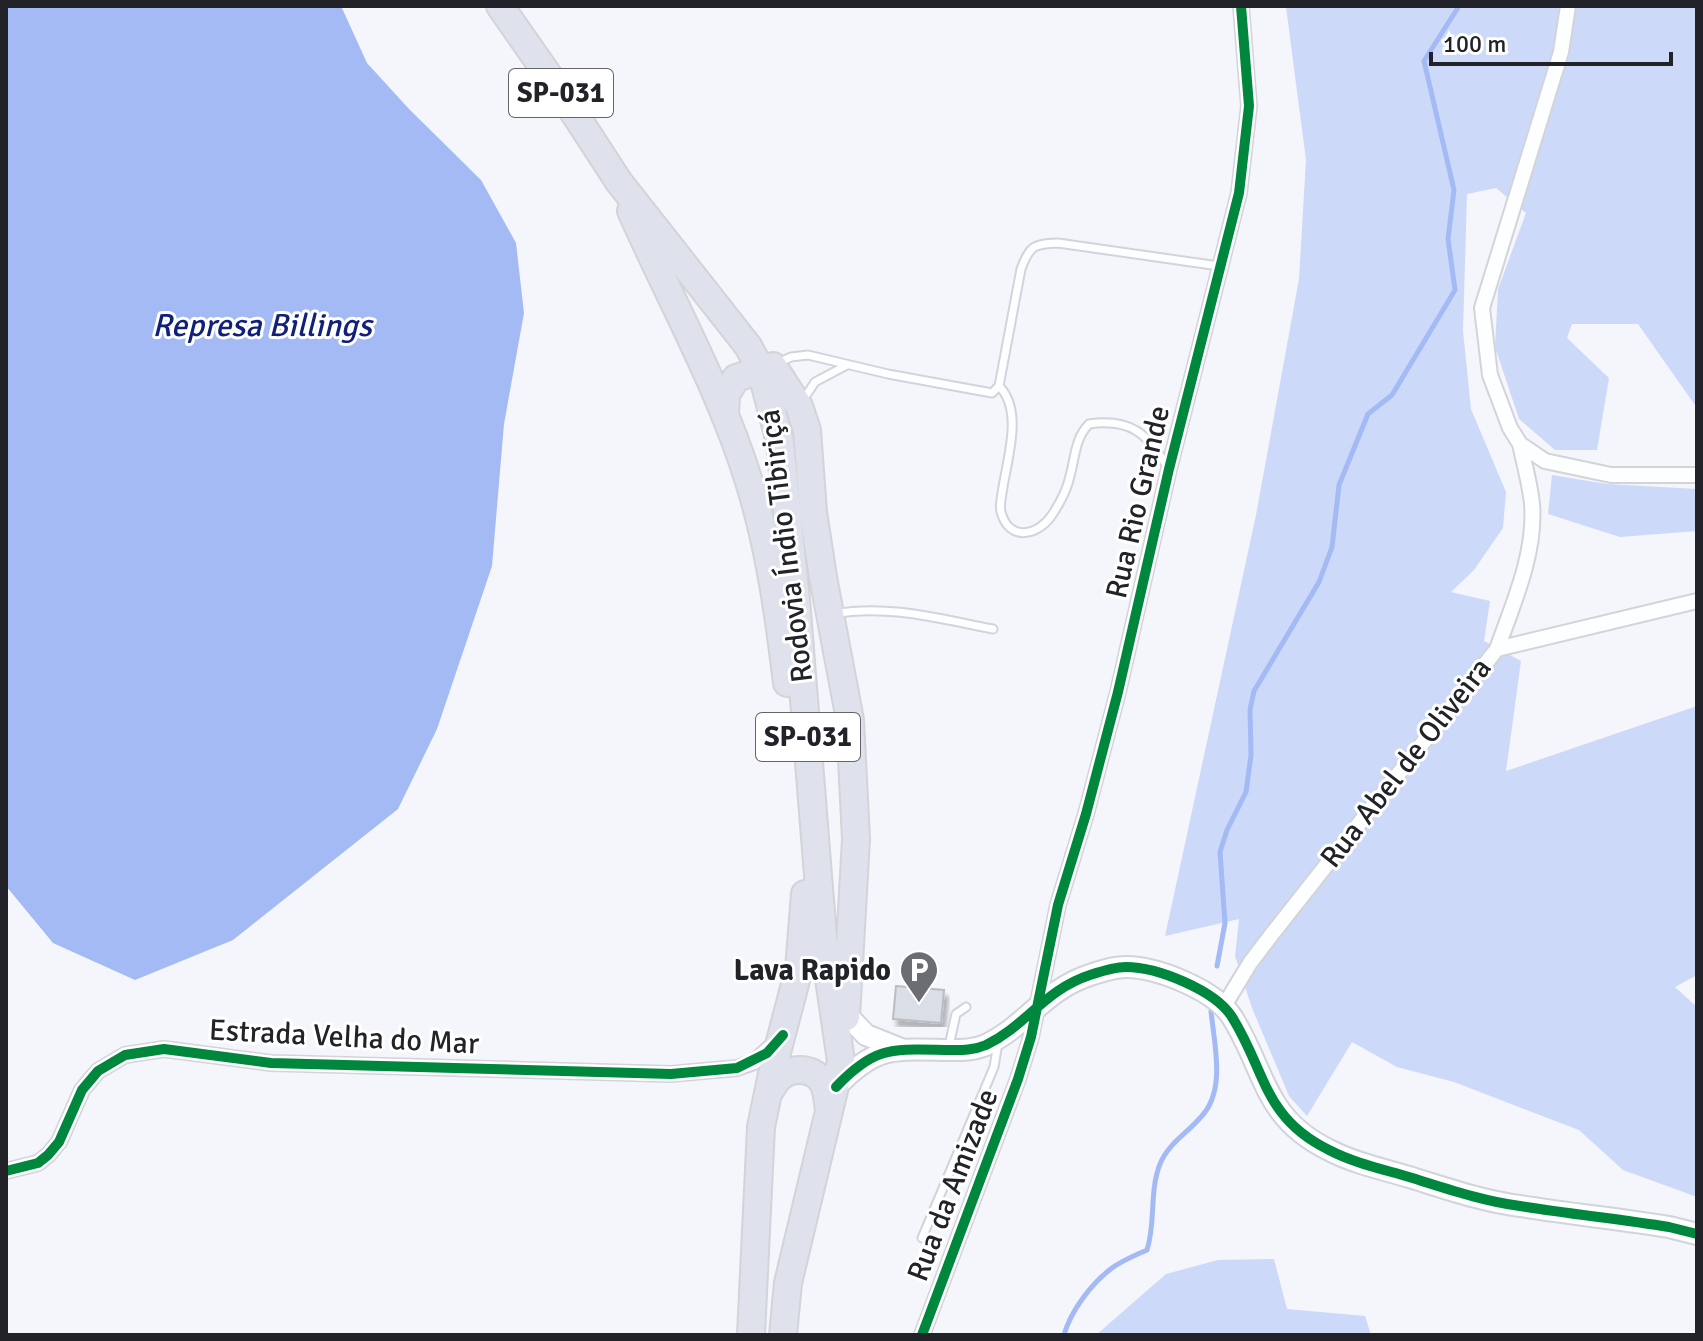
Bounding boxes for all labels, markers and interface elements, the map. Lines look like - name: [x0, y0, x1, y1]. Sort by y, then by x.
- scale bar: [1431, 16, 1671, 66]
- text: 100 m: [1443, 29, 1506, 59]
- road number: SP-031: [509, 69, 613, 117]
- water label: Represa Billings: [152, 306, 375, 345]
- street label: Rua Rio Grande: [1098, 402, 1178, 602]
- street label: Rodovia Índio Tibiriçá: [751, 407, 821, 685]
- street label: Rua Abel de Oliveira: [1313, 651, 1499, 875]
- road number: SP-031: [756, 713, 860, 761]
- parking icon: Lava Rapido: [898, 949, 940, 1004]
- place label: Lava Rapido: [734, 952, 891, 989]
- street label: Estrada Velha do Mar: [208, 1011, 480, 1063]
- street label: Rua da Amizade: [899, 1084, 1007, 1286]

